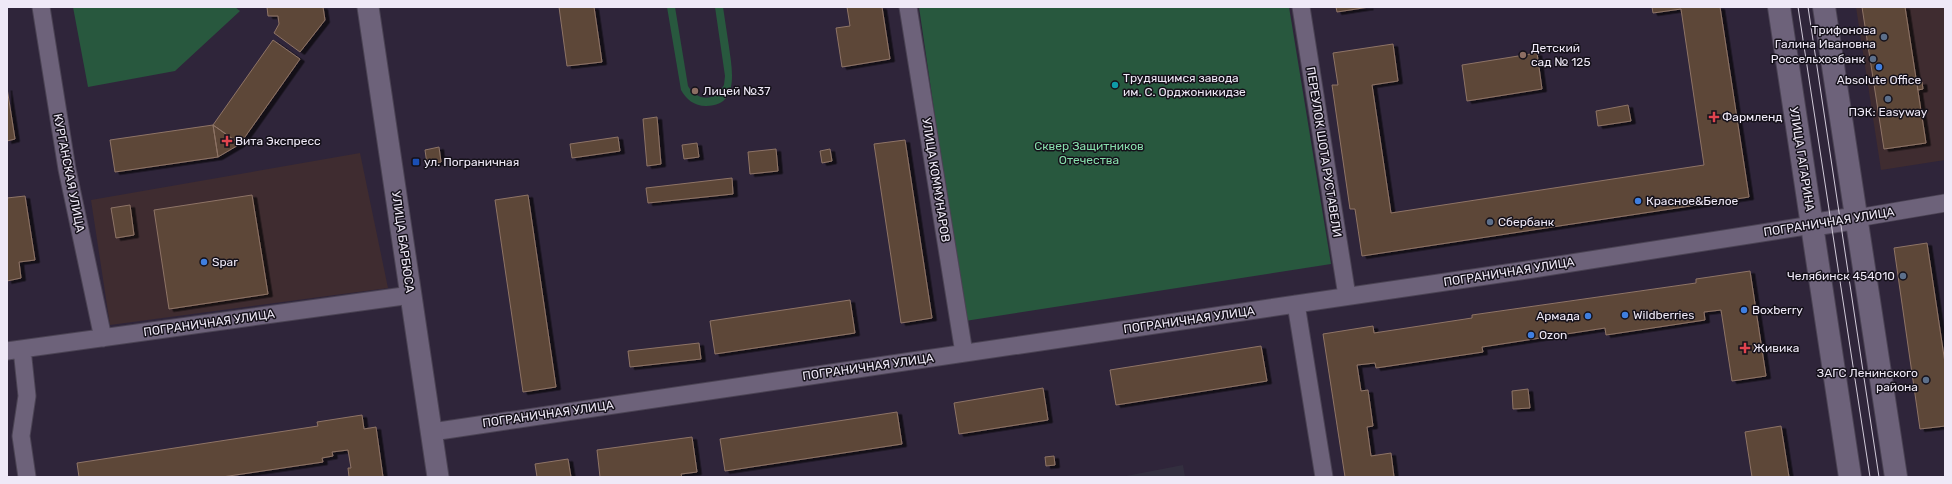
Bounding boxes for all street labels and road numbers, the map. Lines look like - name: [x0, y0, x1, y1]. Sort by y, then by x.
- street label: ПЕРЕУЛОК ШОТА РУСТАВЕЛИ: [1304, 66, 1344, 238]
- street label: УЛИЦА ГАГАРИНА: [1787, 106, 1817, 212]
- street label: КУРГАНСКАЯ УЛИЦА: [51, 112, 87, 234]
- street label: УЛИЦА КОММУНАРОВ: [919, 117, 953, 243]
- street label: УЛИЦА БАРБЮСА: [389, 190, 417, 294]
- street label: ПОГРАНИЧНАЯ УЛИЦА: [1763, 205, 1895, 239]
- street label: ПОГРАНИЧНАЯ УЛИЦА: [1443, 255, 1575, 289]
- street label: ПОГРАНИЧНАЯ УЛИЦА: [1122, 304, 1256, 336]
- street label: ПОГРАНИЧНАЯ УЛИЦА: [142, 307, 276, 339]
- street label: ПОГРАНИЧНАЯ УЛИЦА: [801, 351, 935, 383]
- street label: ПОГРАНИЧНАЯ УЛИЦА: [481, 398, 615, 430]

